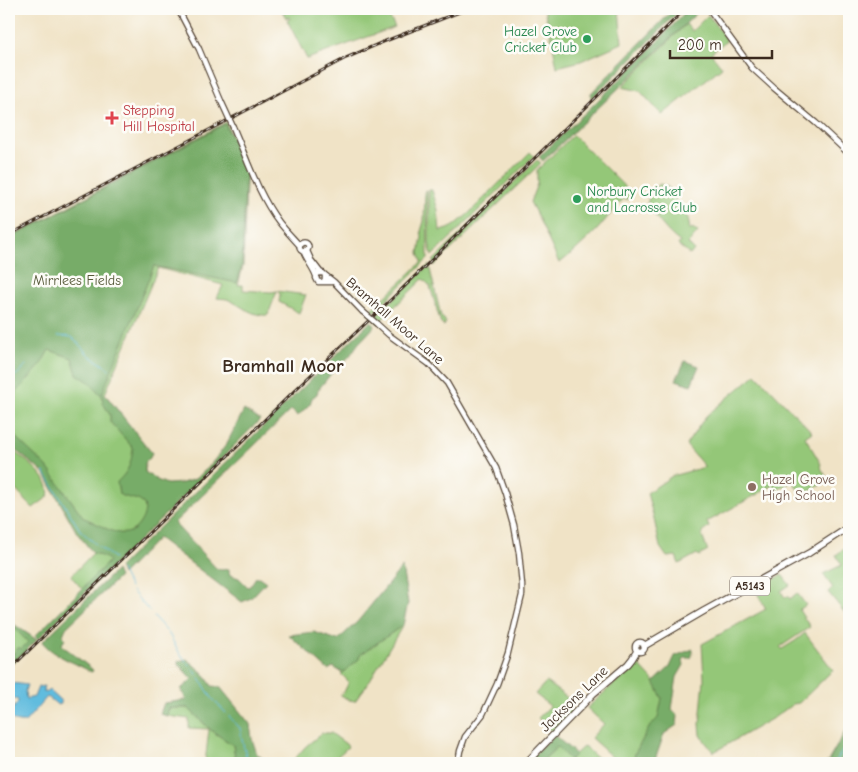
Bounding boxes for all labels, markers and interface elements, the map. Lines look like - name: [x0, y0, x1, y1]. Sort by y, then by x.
- place label: Hazel Grove Cricket Club: [504, 23, 577, 56]
- scale bar: [670, 28, 773, 60]
- marker: Hazel Grove Cricket Club: [581, 33, 593, 45]
- text: 200 m: [678, 36, 722, 54]
- place label: Stepping Hill Hospital: [123, 102, 195, 135]
- marker: Stepping Hill Hospital: [105, 111, 119, 125]
- place label: Norbury Cricket and Lacrosse Club: [587, 183, 697, 216]
- marker: Norbury Cricket and Lacrosse Club: [571, 193, 583, 205]
- park label: Mirrlees Fields: [33, 272, 121, 289]
- street label: Bramhall Moor Lane: [343, 274, 447, 368]
- district label: Bramhall Moor: [222, 355, 344, 377]
- place label: Hazel Grove High School: [762, 471, 835, 504]
- marker: Hazel Grove High School: [746, 481, 758, 493]
- road number: A5143: [730, 576, 770, 596]
- street label: Jacksons Lane: [537, 663, 611, 735]

